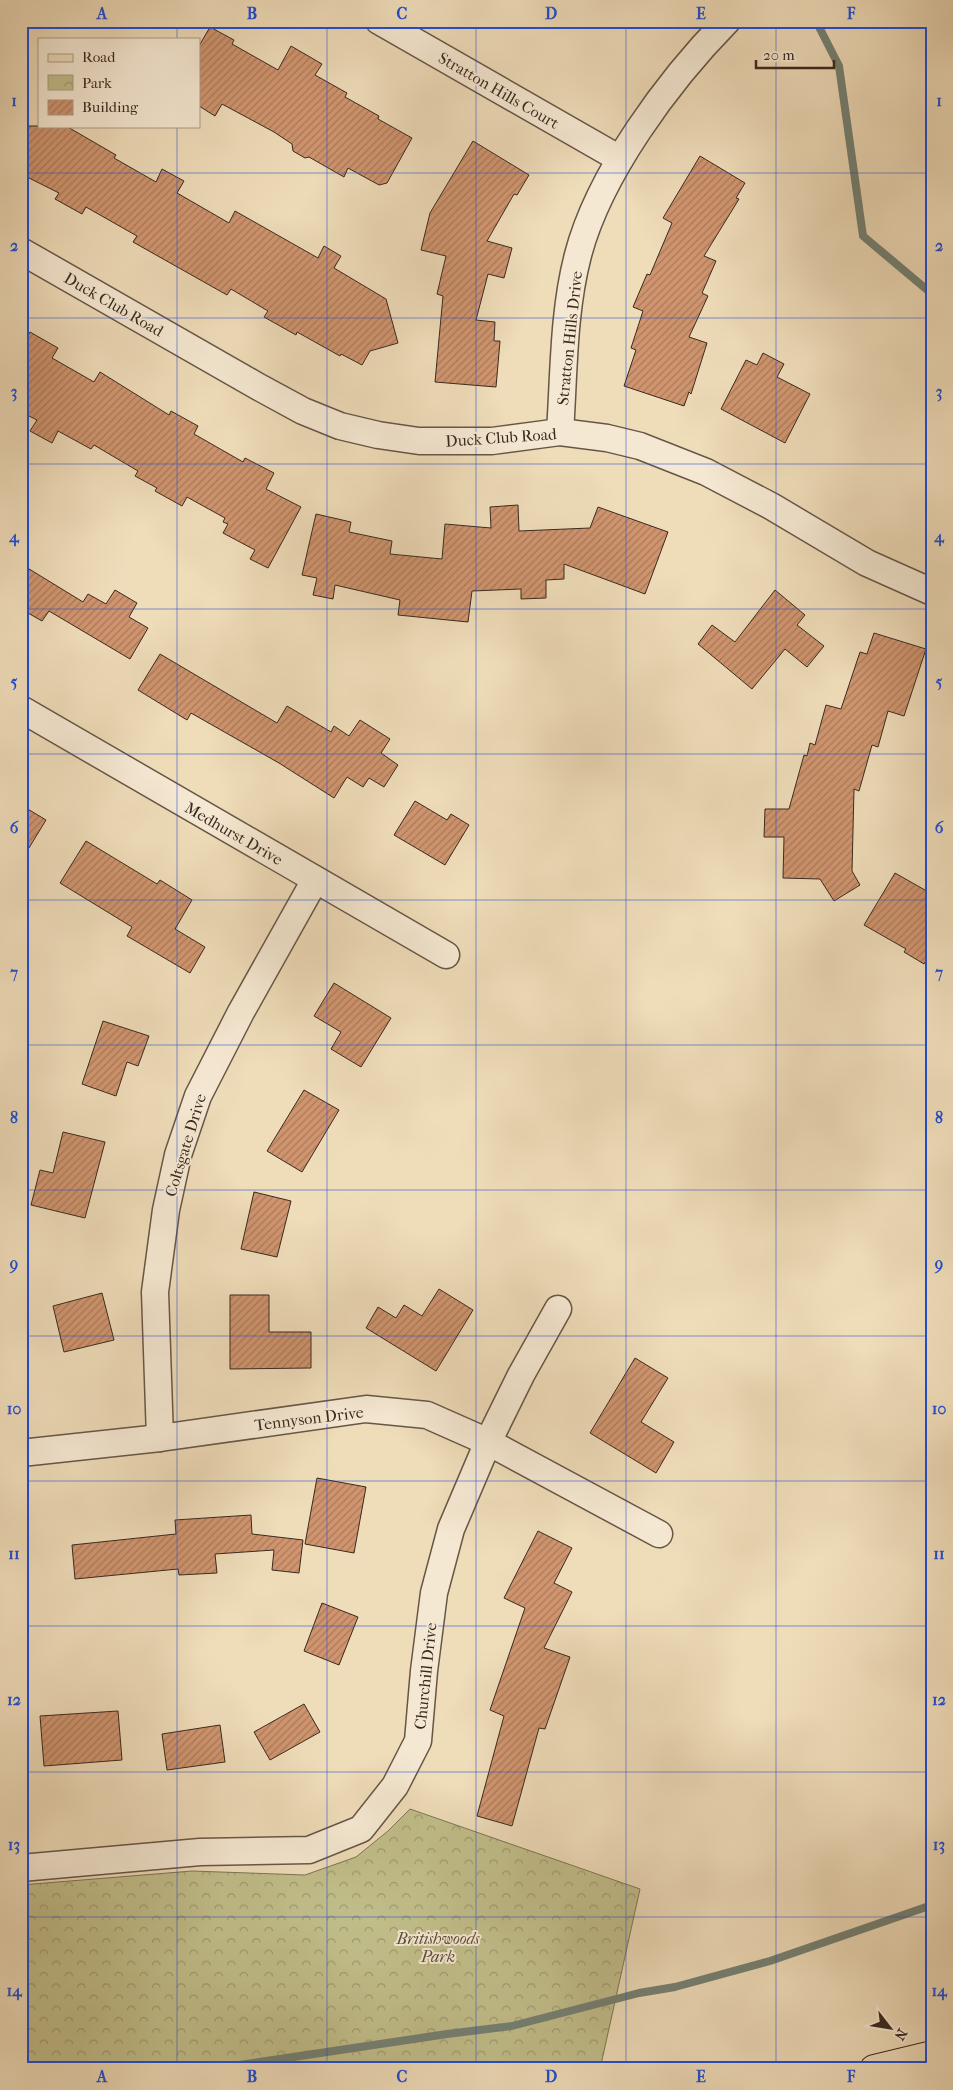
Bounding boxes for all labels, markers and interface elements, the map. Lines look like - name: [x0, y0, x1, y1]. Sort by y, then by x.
- text: A: [96, 4, 108, 23]
- text: B: [247, 4, 257, 23]
- text: C: [397, 4, 408, 23]
- text: D: [545, 4, 557, 23]
- text: E: [696, 4, 706, 23]
- text: F: [846, 4, 856, 23]
- legend: [38, 38, 200, 128]
- scale bar: [756, 38, 833, 70]
- text: 20 m: [763, 46, 795, 64]
- text: Road: [82, 48, 116, 66]
- street label: Stratton Hills Court: [435, 48, 563, 133]
- text: Park: [82, 74, 112, 92]
- text: 1: [11, 91, 17, 110]
- text: 1: [936, 91, 942, 110]
- text: Building: [82, 98, 139, 116]
- text: 2: [10, 236, 18, 255]
- text: 2: [935, 236, 943, 255]
- street label: Duck Club Road: [61, 268, 167, 341]
- street label: Stratton Hills Drive: [553, 270, 586, 406]
- text: 3: [11, 382, 17, 402]
- text: 3: [936, 382, 942, 402]
- street label: Duck Club Road: [445, 424, 558, 451]
- text: 4: [8, 527, 20, 547]
- text: 4: [933, 527, 945, 547]
- text: 5: [11, 672, 18, 691]
- text: 5: [936, 672, 943, 691]
- street label: Medhurst Drive: [181, 798, 286, 869]
- text: 6: [10, 818, 19, 837]
- text: 6: [935, 818, 944, 837]
- text: 7: [9, 963, 18, 982]
- text: 7: [934, 963, 943, 982]
- street label: Coltsgate Drive: [161, 1091, 210, 1199]
- text: 8: [10, 1108, 18, 1127]
- text: 8: [935, 1108, 943, 1127]
- text: 9: [9, 1254, 18, 1274]
- text: 9: [934, 1254, 943, 1274]
- text: 10: [7, 1399, 21, 1418]
- text: 10: [932, 1399, 946, 1418]
- street label: Tennyson Drive: [253, 1402, 365, 1435]
- text: 11: [8, 1544, 20, 1563]
- text: 11: [933, 1544, 945, 1563]
- street label: Churchill Drive: [410, 1622, 441, 1730]
- text: 12: [7, 1690, 21, 1709]
- text: 12: [932, 1690, 946, 1709]
- text: 13: [8, 1835, 20, 1855]
- text: 13: [933, 1835, 945, 1855]
- park label: Britishwoods Park: [396, 1929, 481, 1966]
- text: 14: [6, 1981, 23, 2001]
- text: 14: [931, 1981, 948, 2001]
- north arrow: [866, 2002, 916, 2052]
- text: N: [890, 2026, 911, 2044]
- text: A: [96, 2067, 108, 2086]
- text: B: [247, 2067, 257, 2086]
- text: C: [397, 2067, 408, 2086]
- text: D: [545, 2067, 557, 2086]
- text: E: [696, 2067, 706, 2086]
- text: F: [846, 2067, 856, 2086]

